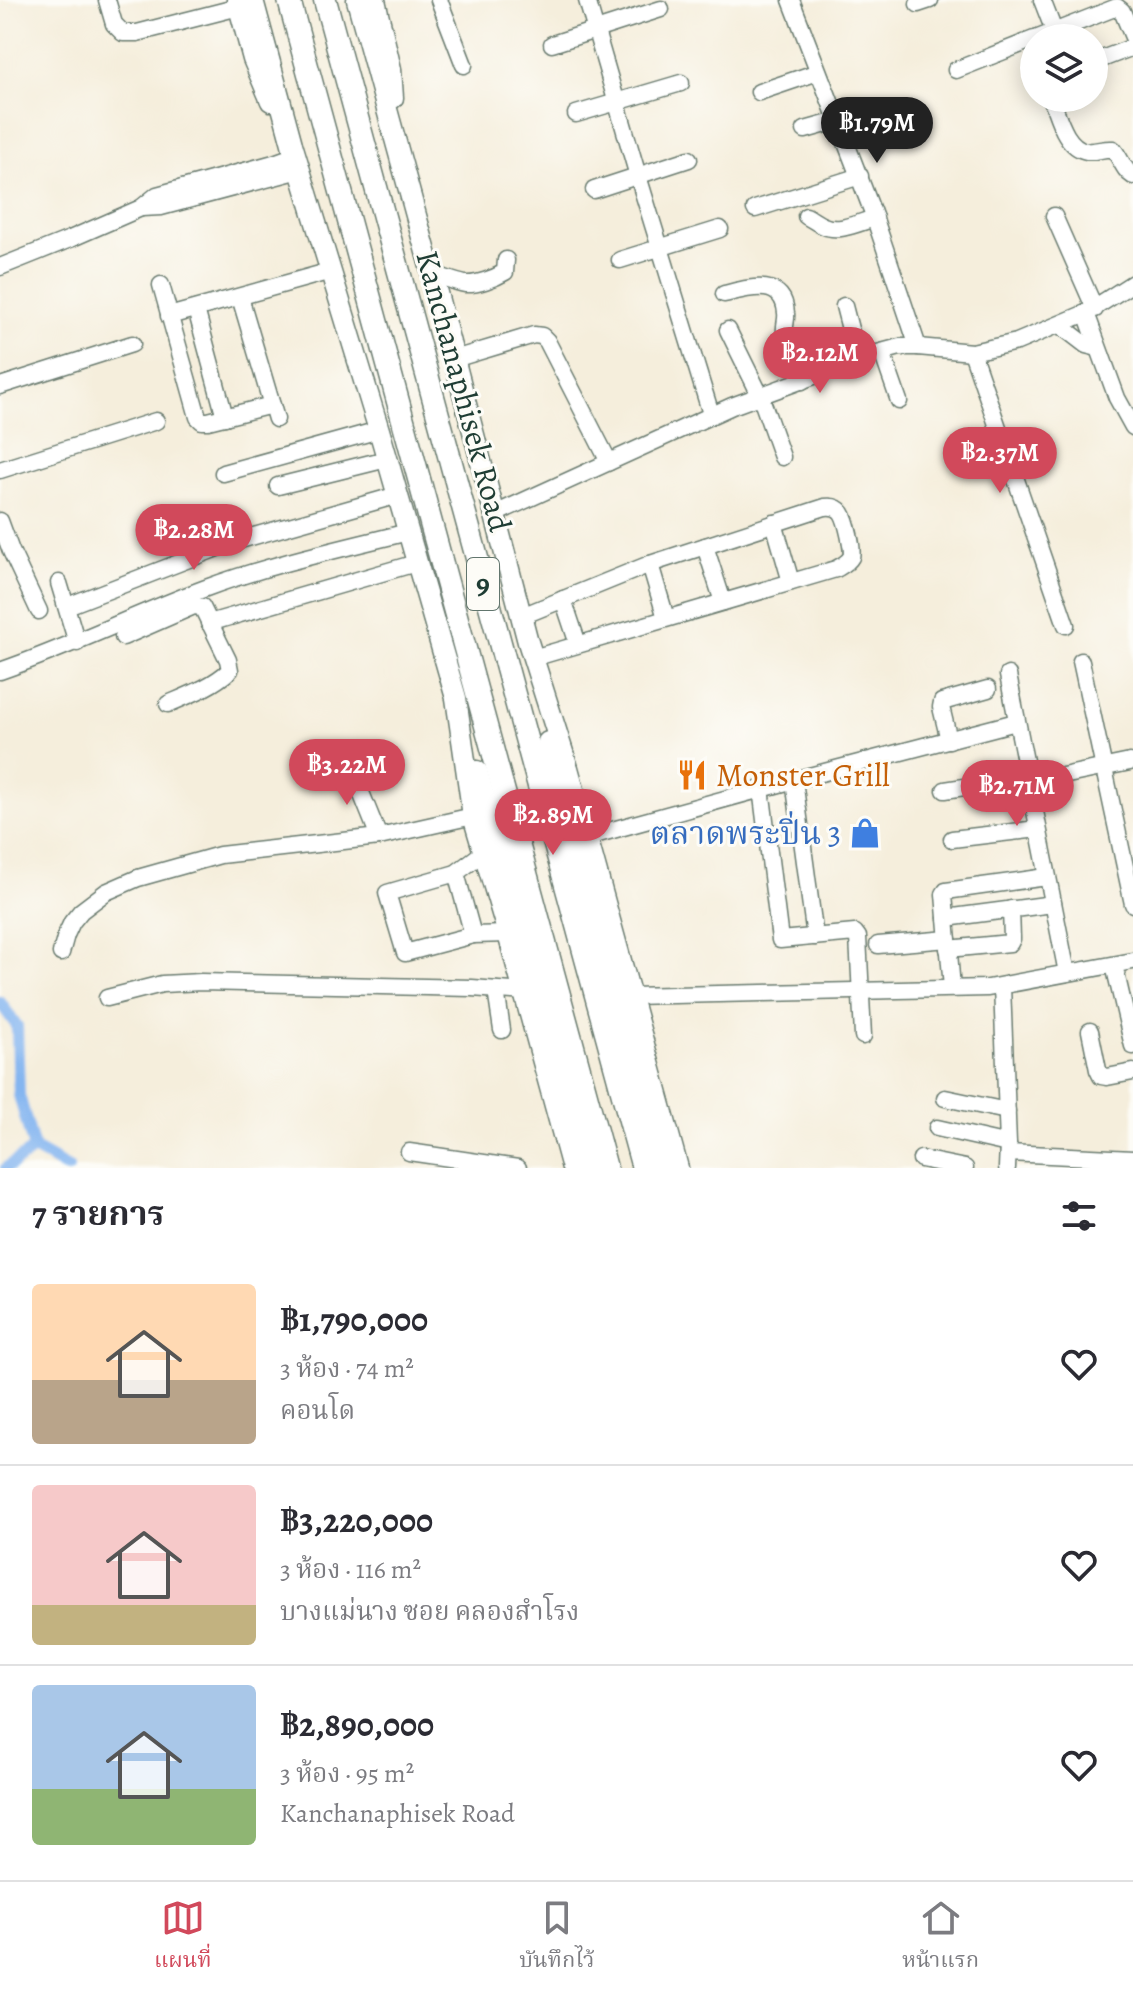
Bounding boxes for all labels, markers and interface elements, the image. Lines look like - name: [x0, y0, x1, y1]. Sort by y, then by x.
- map controls: [1020, 24, 1108, 112]
- button: layers: [1020, 24, 1108, 112]
- pin: ฿1.79M: [812, 97, 942, 165]
- text: ฿1.79M: [839, 105, 915, 140]
- street label: Kanchanaphisek Road: [405, 246, 523, 537]
- pin: ฿2.12M: [755, 327, 885, 395]
- text: ฿2.12M: [781, 335, 859, 370]
- pin: ฿2.37M: [935, 427, 1065, 495]
- text: ฿2.37M: [961, 435, 1039, 470]
- pin: ฿2.28M: [129, 504, 259, 572]
- text: ฿2.28M: [153, 512, 235, 547]
- road number: 9: [467, 558, 499, 610]
- pin: ฿3.22M: [282, 739, 412, 807]
- text: ฿3.22M: [307, 747, 387, 782]
- place label: Monster Grill: [716, 753, 890, 797]
- restaurant icon: Monster Grill: [675, 758, 709, 792]
- pin: ฿2.71M: [952, 760, 1082, 828]
- text: ฿2.71M: [979, 768, 1055, 803]
- pin: ฿2.89M: [488, 789, 618, 857]
- text: ฿2.89M: [513, 797, 593, 832]
- place label: ตลาดพระปิ่น 3: [650, 811, 841, 855]
- shop icon: ตลาดพระปิ่น 3: [848, 816, 882, 850]
- text: 7 รายการ: [32, 1190, 165, 1237]
- icon: filters: [1057, 1194, 1101, 1238]
- text: ฿1,790,000: [280, 1296, 428, 1343]
- icon: home: [96, 1316, 192, 1412]
- icon: heart: [1057, 1342, 1101, 1386]
- text: 3 ห้อง · 74 m²: [280, 1351, 414, 1386]
- text: คอนโด: [280, 1393, 355, 1428]
- text: ฿3,220,000: [280, 1497, 433, 1544]
- icon: home: [96, 1517, 192, 1613]
- icon: heart: [1057, 1543, 1101, 1587]
- text: 3 ห้อง · 116 m²: [280, 1552, 421, 1587]
- text: บางแม่นาง ซอย คลองสำโรง: [280, 1594, 579, 1629]
- text: ฿2,890,000: [280, 1701, 434, 1748]
- icon: home: [96, 1717, 192, 1813]
- icon: heart: [1057, 1743, 1101, 1787]
- text: 3 ห้อง · 95 m²: [280, 1756, 414, 1791]
- text: Kanchanaphisek Road: [280, 1796, 515, 1831]
- tab: แผนที่: [154, 1896, 212, 1979]
- tab: บันทึกไว้: [519, 1896, 594, 1979]
- tab: หน้าแรก: [902, 1896, 979, 1979]

